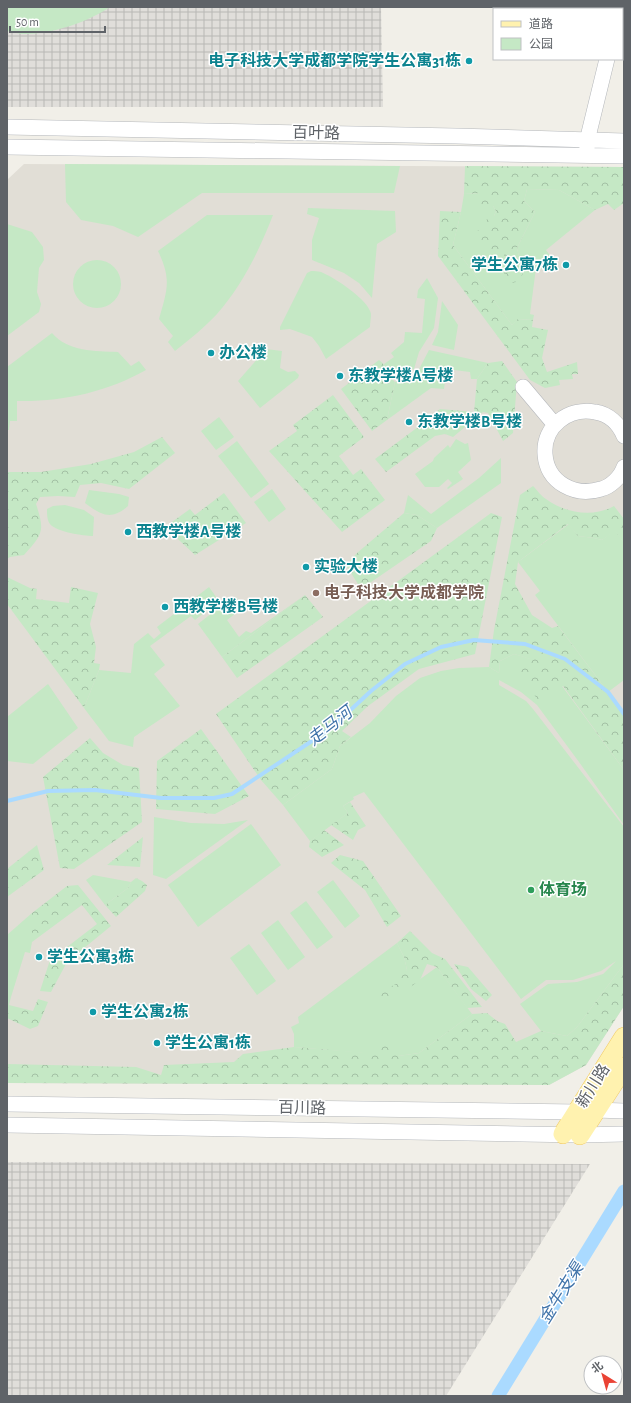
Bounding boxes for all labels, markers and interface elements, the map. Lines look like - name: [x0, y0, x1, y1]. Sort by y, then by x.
- scale bar: [10, 8, 105, 34]
- legend: [493, 8, 623, 60]
- text: 50 m: [16, 16, 39, 28]
- text: 道路: [529, 17, 553, 30]
- text: 公园: [529, 38, 553, 50]
- place label: 电子科技大学成都学院学生公寓31栋: [208, 51, 461, 69]
- marker: 电子科技大学成都学院学生公寓31栋: [464, 56, 474, 66]
- street label: 百叶路: [292, 124, 340, 141]
- place label: 学生公寓7栋: [471, 255, 558, 273]
- marker: 学生公寓7栋: [561, 260, 571, 270]
- place label: 办公楼: [219, 344, 267, 361]
- marker: 办公楼: [206, 348, 216, 358]
- place label: 东教学楼A号楼: [348, 367, 454, 384]
- marker: 东教学楼A号楼: [335, 371, 345, 381]
- place label: 东教学楼B号楼: [417, 413, 522, 430]
- marker: 东教学楼B号楼: [404, 417, 414, 427]
- place label: 西教学楼A号楼: [136, 523, 242, 540]
- marker: 西教学楼A号楼: [123, 527, 133, 537]
- place label: 实验大楼: [314, 558, 378, 575]
- marker: 实验大楼: [301, 562, 311, 572]
- place label: 电子科技大学成都学院: [324, 583, 484, 601]
- marker: 电子科技大学成都学院: [311, 588, 321, 598]
- place label: 西教学楼B号楼: [173, 598, 278, 615]
- marker: 西教学楼B号楼: [160, 602, 170, 612]
- water label: 走马河: [304, 701, 358, 748]
- place label: 体育场: [539, 881, 587, 898]
- marker: 体育场: [526, 885, 536, 895]
- place label: 学生公寓3栋: [47, 947, 134, 965]
- marker: 学生公寓3栋: [34, 952, 44, 962]
- place label: 学生公寓2栋: [101, 1002, 189, 1020]
- marker: 学生公寓2栋: [88, 1007, 98, 1017]
- place label: 学生公寓1栋: [165, 1033, 251, 1051]
- marker: 学生公寓1栋: [152, 1038, 162, 1048]
- street label: 新川路: [573, 1061, 613, 1111]
- street label: 百川路: [278, 1099, 326, 1116]
- water label: 金牛支渠: [535, 1257, 588, 1326]
- north arrow: [583, 1355, 623, 1395]
- text: 北: [590, 1360, 605, 1375]

